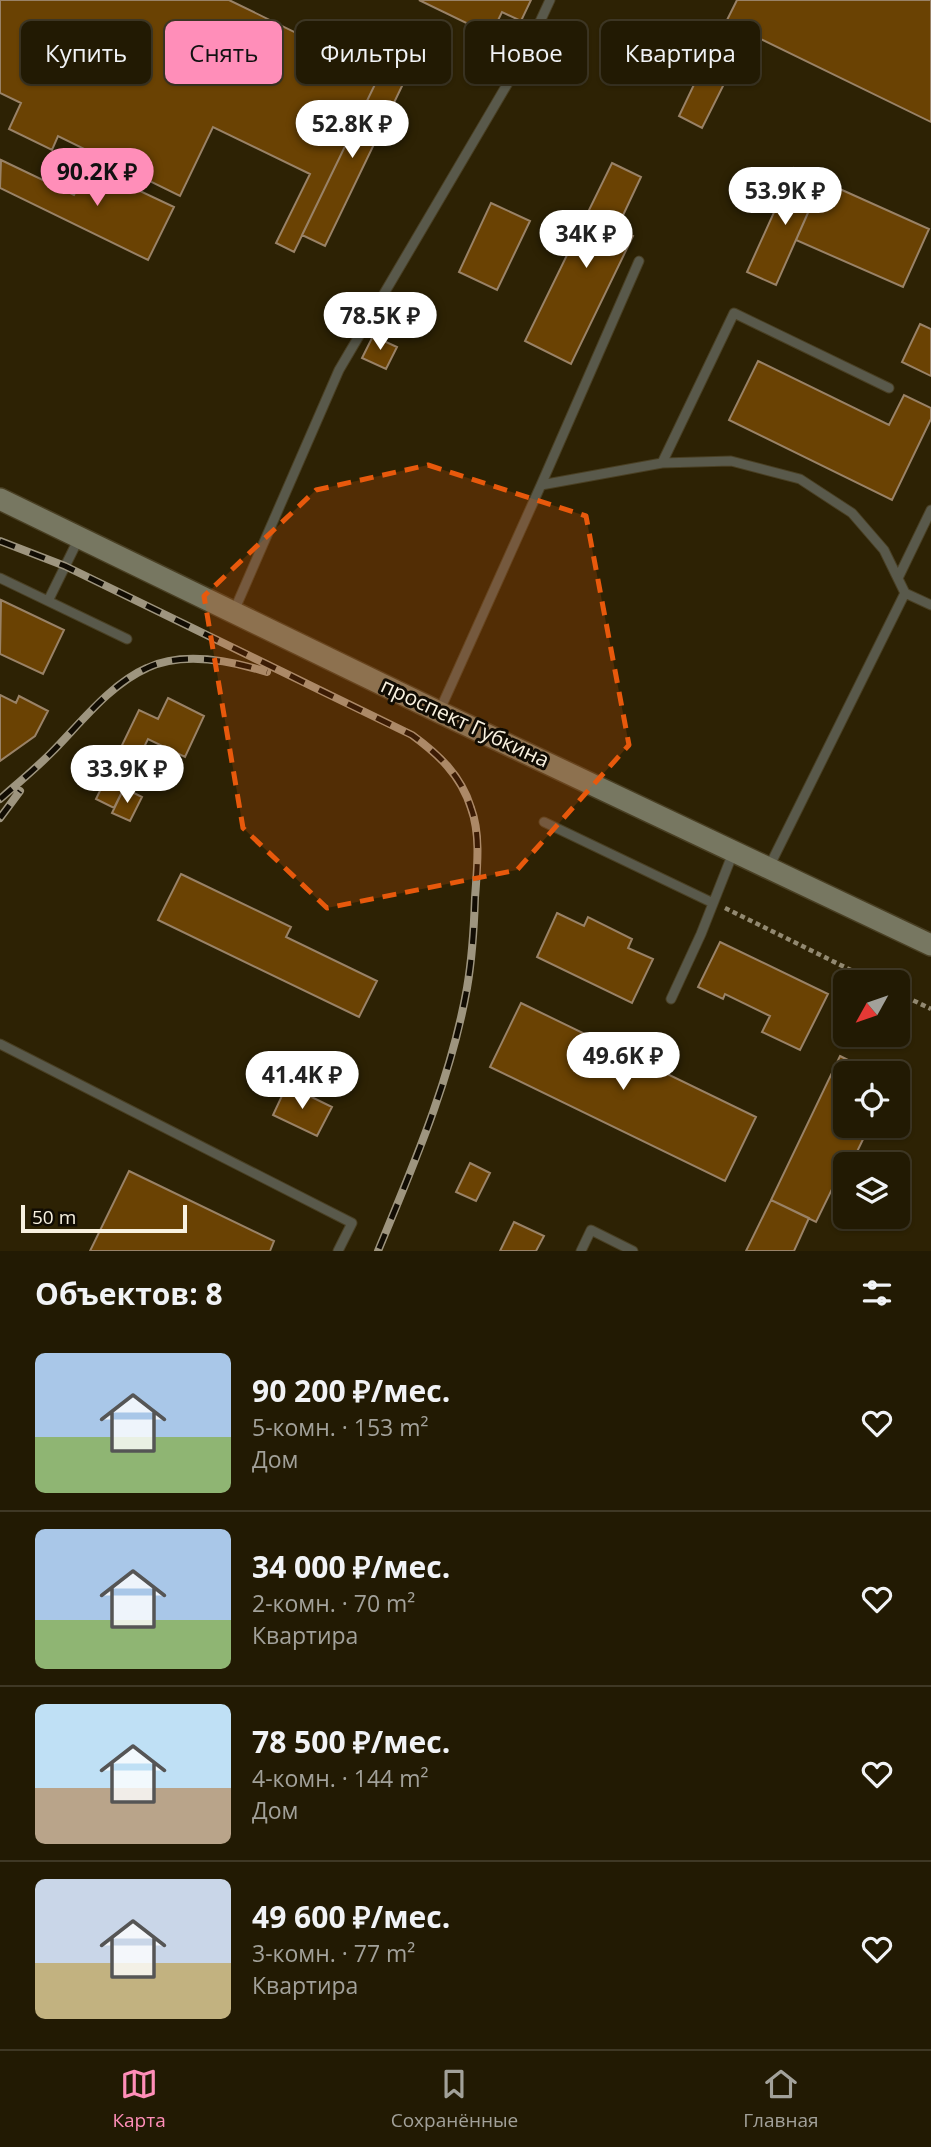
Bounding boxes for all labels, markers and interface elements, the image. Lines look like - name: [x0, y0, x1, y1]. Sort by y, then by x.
- chip: Купить: [21, 21, 151, 84]
- chip: Снять: [165, 21, 282, 84]
- chip: Фильтры: [296, 21, 451, 84]
- chip: Новое: [465, 21, 587, 84]
- chip: Квартира: [601, 21, 760, 84]
- pin: 52.8K ₽: [287, 100, 417, 160]
- text: 52.8K ₽: [312, 107, 392, 139]
- pin: 90.2K ₽: [32, 148, 162, 208]
- text: 90.2K ₽: [57, 155, 137, 187]
- pin: 53.9K ₽: [720, 168, 850, 227]
- text: 53.9K ₽: [745, 174, 825, 206]
- pin: 34K ₽: [537, 210, 635, 270]
- text: 34K ₽: [556, 217, 616, 249]
- pin: 78.5K ₽: [315, 292, 445, 352]
- text: 78.5K ₽: [340, 299, 420, 331]
- street label: проспект Губкина: [377, 671, 554, 773]
- pin: 33.9K ₽: [62, 746, 192, 805]
- text: 33.9K ₽: [87, 752, 167, 784]
- north arrow: [833, 970, 910, 1046]
- map controls: [833, 970, 910, 1229]
- pin: 49.6K ₽: [558, 1032, 688, 1092]
- text: 49.6K ₽: [583, 1039, 663, 1071]
- pin: 41.4K ₽: [237, 1052, 367, 1111]
- text: 41.4K ₽: [262, 1058, 342, 1090]
- button: locate: [833, 1061, 910, 1138]
- button: layers: [833, 1152, 910, 1229]
- scale bar: [21, 1202, 187, 1234]
- text: 50 m: [32, 1204, 76, 1230]
- text: Объектов: 8: [35, 1273, 223, 1314]
- icon: filters: [858, 1274, 896, 1312]
- text: 90 200 ₽/мес.: [252, 1370, 450, 1411]
- icon: home: [91, 1381, 175, 1465]
- icon: heart: [858, 1404, 896, 1442]
- text: 5-комн. · 153 m²: [252, 1411, 428, 1443]
- text: Дом: [252, 1443, 298, 1475]
- text: 34 000 ₽/мес.: [252, 1546, 450, 1587]
- icon: home: [91, 1557, 175, 1641]
- icon: heart: [858, 1580, 896, 1618]
- text: 2-комн. · 70 m²: [252, 1587, 415, 1619]
- text: Квартира: [252, 1619, 358, 1651]
- text: 78 500 ₽/мес.: [252, 1721, 450, 1762]
- icon: home: [91, 1732, 175, 1816]
- icon: heart: [858, 1755, 896, 1793]
- text: 4-комн. · 144 m²: [252, 1762, 428, 1794]
- text: Дом: [252, 1794, 298, 1826]
- text: 49 600 ₽/мес.: [252, 1896, 450, 1937]
- icon: home: [91, 1907, 175, 1991]
- icon: heart: [858, 1930, 896, 1968]
- text: 3-комн. · 77 m²: [252, 1937, 415, 1969]
- text: Квартира: [252, 1969, 358, 2001]
- tab: Карта: [112, 2065, 166, 2133]
- tab: Сохранённые: [391, 2065, 518, 2133]
- tab: Главная: [743, 2065, 819, 2133]

